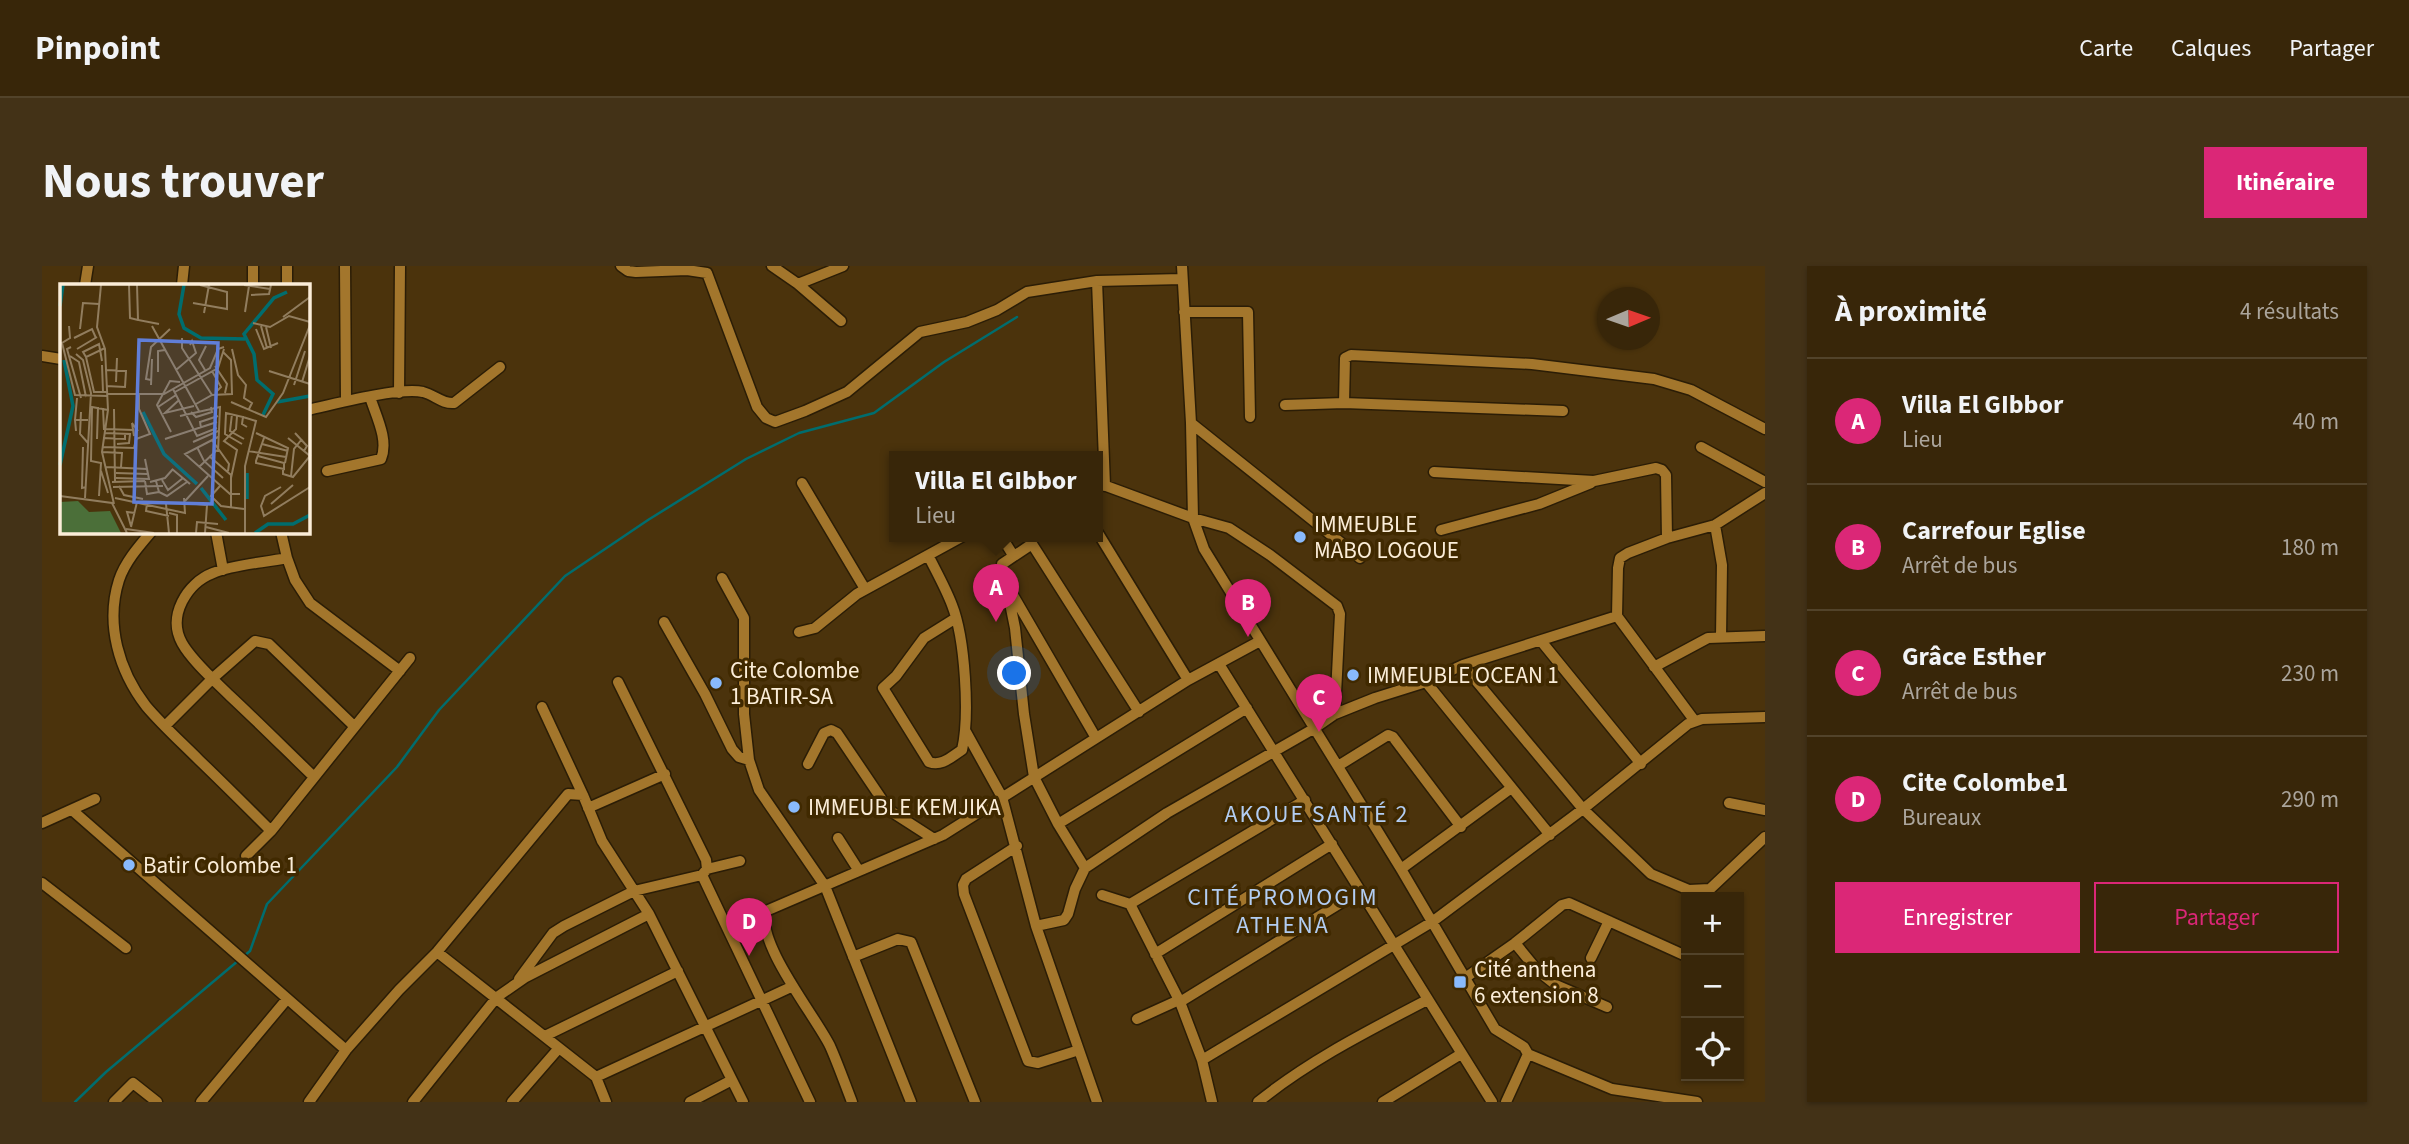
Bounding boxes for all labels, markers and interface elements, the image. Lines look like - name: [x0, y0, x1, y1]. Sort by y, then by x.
- text: Pinpoint: [35, 25, 161, 72]
- text: Carte: [2079, 31, 2133, 66]
- text: Calques: [2171, 31, 2251, 66]
- text: Partager: [2289, 31, 2374, 66]
- text: Nous trouver: [42, 147, 324, 217]
- button: Itinéraire: [2204, 147, 2367, 218]
- inset map: [60, 284, 310, 534]
- north arrow: [1597, 287, 1660, 350]
- text: À proximité: [1835, 290, 1987, 333]
- text: 4 résultats: [2240, 295, 2339, 328]
- text: Villa El GIbbor: [1902, 386, 2063, 423]
- text: A: [1851, 405, 1865, 438]
- text: 40 m: [2292, 405, 2339, 438]
- text: Lieu: [1902, 423, 1943, 456]
- popup: [889, 451, 1103, 542]
- text: Villa El GIbbor: [915, 462, 1077, 499]
- text: Lieu: [915, 499, 956, 532]
- place label: IMMEUBLE MABO LOGOUE: [1314, 508, 1459, 567]
- text: Carrefour Eglise: [1902, 512, 2086, 549]
- marker: IMMEUBLE MABO LOGOUE: [1292, 529, 1308, 545]
- text: B: [1851, 531, 1865, 564]
- text: 180 m: [2281, 531, 2339, 564]
- text: Arrêt de bus: [1902, 549, 2017, 582]
- pin: A: [973, 564, 1019, 622]
- pin: B: [1225, 579, 1271, 637]
- text: Grâce Esther: [1902, 638, 2046, 675]
- place label: Cite Colombe 1 BATIR-SA: [730, 654, 859, 713]
- your location: [997, 656, 1031, 690]
- text: C: [1851, 657, 1865, 690]
- text: 230 m: [2281, 657, 2339, 690]
- place label: IMMEUBLE OCEAN 1: [1367, 659, 1559, 692]
- marker: IMMEUBLE OCEAN 1: [1345, 667, 1361, 683]
- pin: C: [1296, 674, 1342, 732]
- marker: Cite Colombe 1 BATIR-SA: [708, 675, 724, 691]
- text: Arrêt de bus: [1902, 675, 2017, 708]
- text: Cite Colombe1: [1902, 764, 2068, 801]
- text: D: [1851, 783, 1865, 816]
- text: 290 m: [2281, 783, 2339, 816]
- place label: IMMEUBLE KEMJIKA: [808, 791, 1001, 824]
- district label: AKOUE SANTÉ 2: [1225, 797, 1409, 832]
- marker: IMMEUBLE KEMJIKA: [786, 799, 802, 815]
- text: Bureaux: [1902, 801, 1981, 834]
- place label: Batir Colombe 1: [143, 849, 297, 882]
- marker: Batir Colombe 1: [121, 857, 137, 873]
- district label: CITÉ PROMOGIM ATHENA: [1187, 880, 1379, 943]
- button: Enregistrer: [1835, 882, 2080, 953]
- button: Partager: [2094, 882, 2339, 953]
- map controls: [1681, 892, 1744, 1081]
- button: +: [1681, 892, 1744, 955]
- pin: D: [726, 898, 772, 956]
- place label: Cité anthena 6 extension 8: [1474, 953, 1599, 1012]
- button: −: [1681, 955, 1744, 1018]
- marker: Cité anthena 6 extension 8: [1452, 974, 1468, 990]
- button: locate: [1681, 1018, 1744, 1081]

